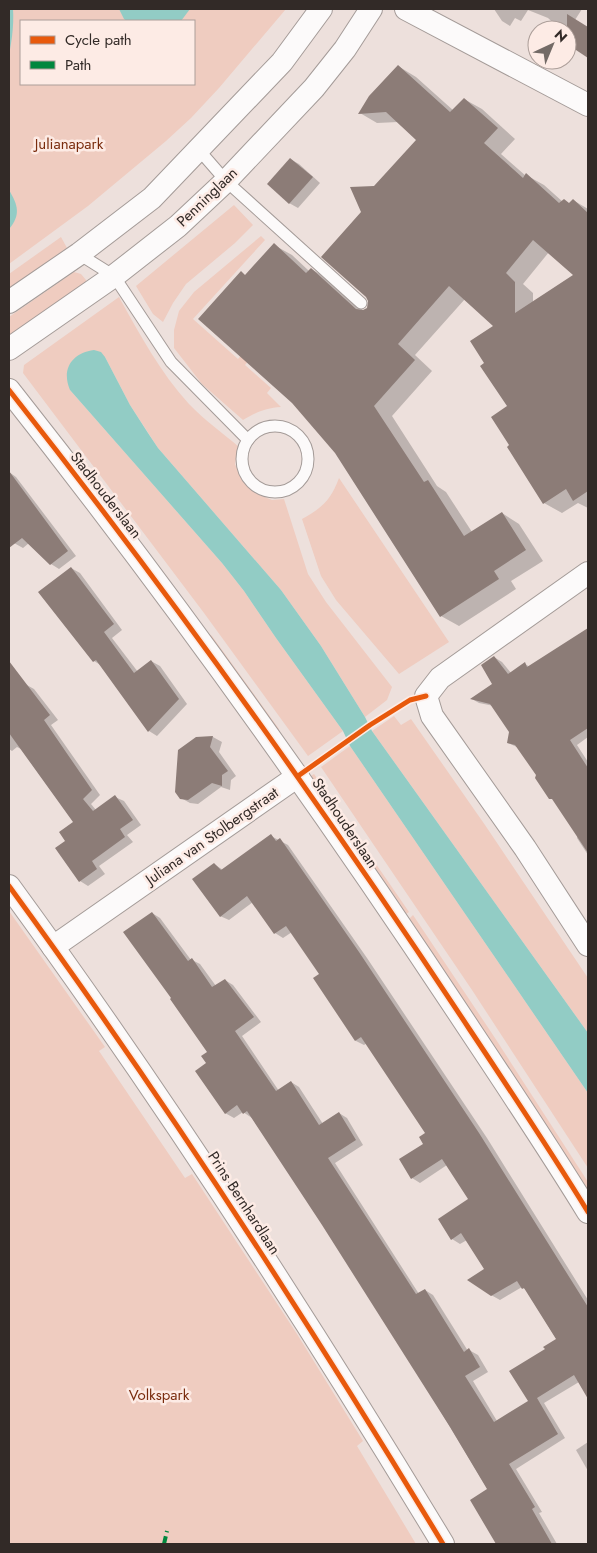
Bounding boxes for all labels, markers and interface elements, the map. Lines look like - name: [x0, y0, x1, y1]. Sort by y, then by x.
- legend: [20, 20, 195, 85]
- north arrow: [527, 20, 577, 70]
- text: N: [550, 25, 572, 47]
- text: Cycle path: [65, 29, 132, 51]
- text: Path: [65, 54, 91, 76]
- park label: Julianapark: [33, 133, 104, 155]
- street label: Penninglaan: [172, 162, 242, 232]
- street label: Stadhouderslaan: [65, 447, 147, 543]
- street label: Stadhouderslaan: [307, 773, 383, 873]
- street label: Juliana van Stolbergstraat: [139, 781, 283, 891]
- street label: Prins Bernhardlaan: [202, 1147, 286, 1259]
- park label: Volkspark: [129, 1384, 190, 1406]

